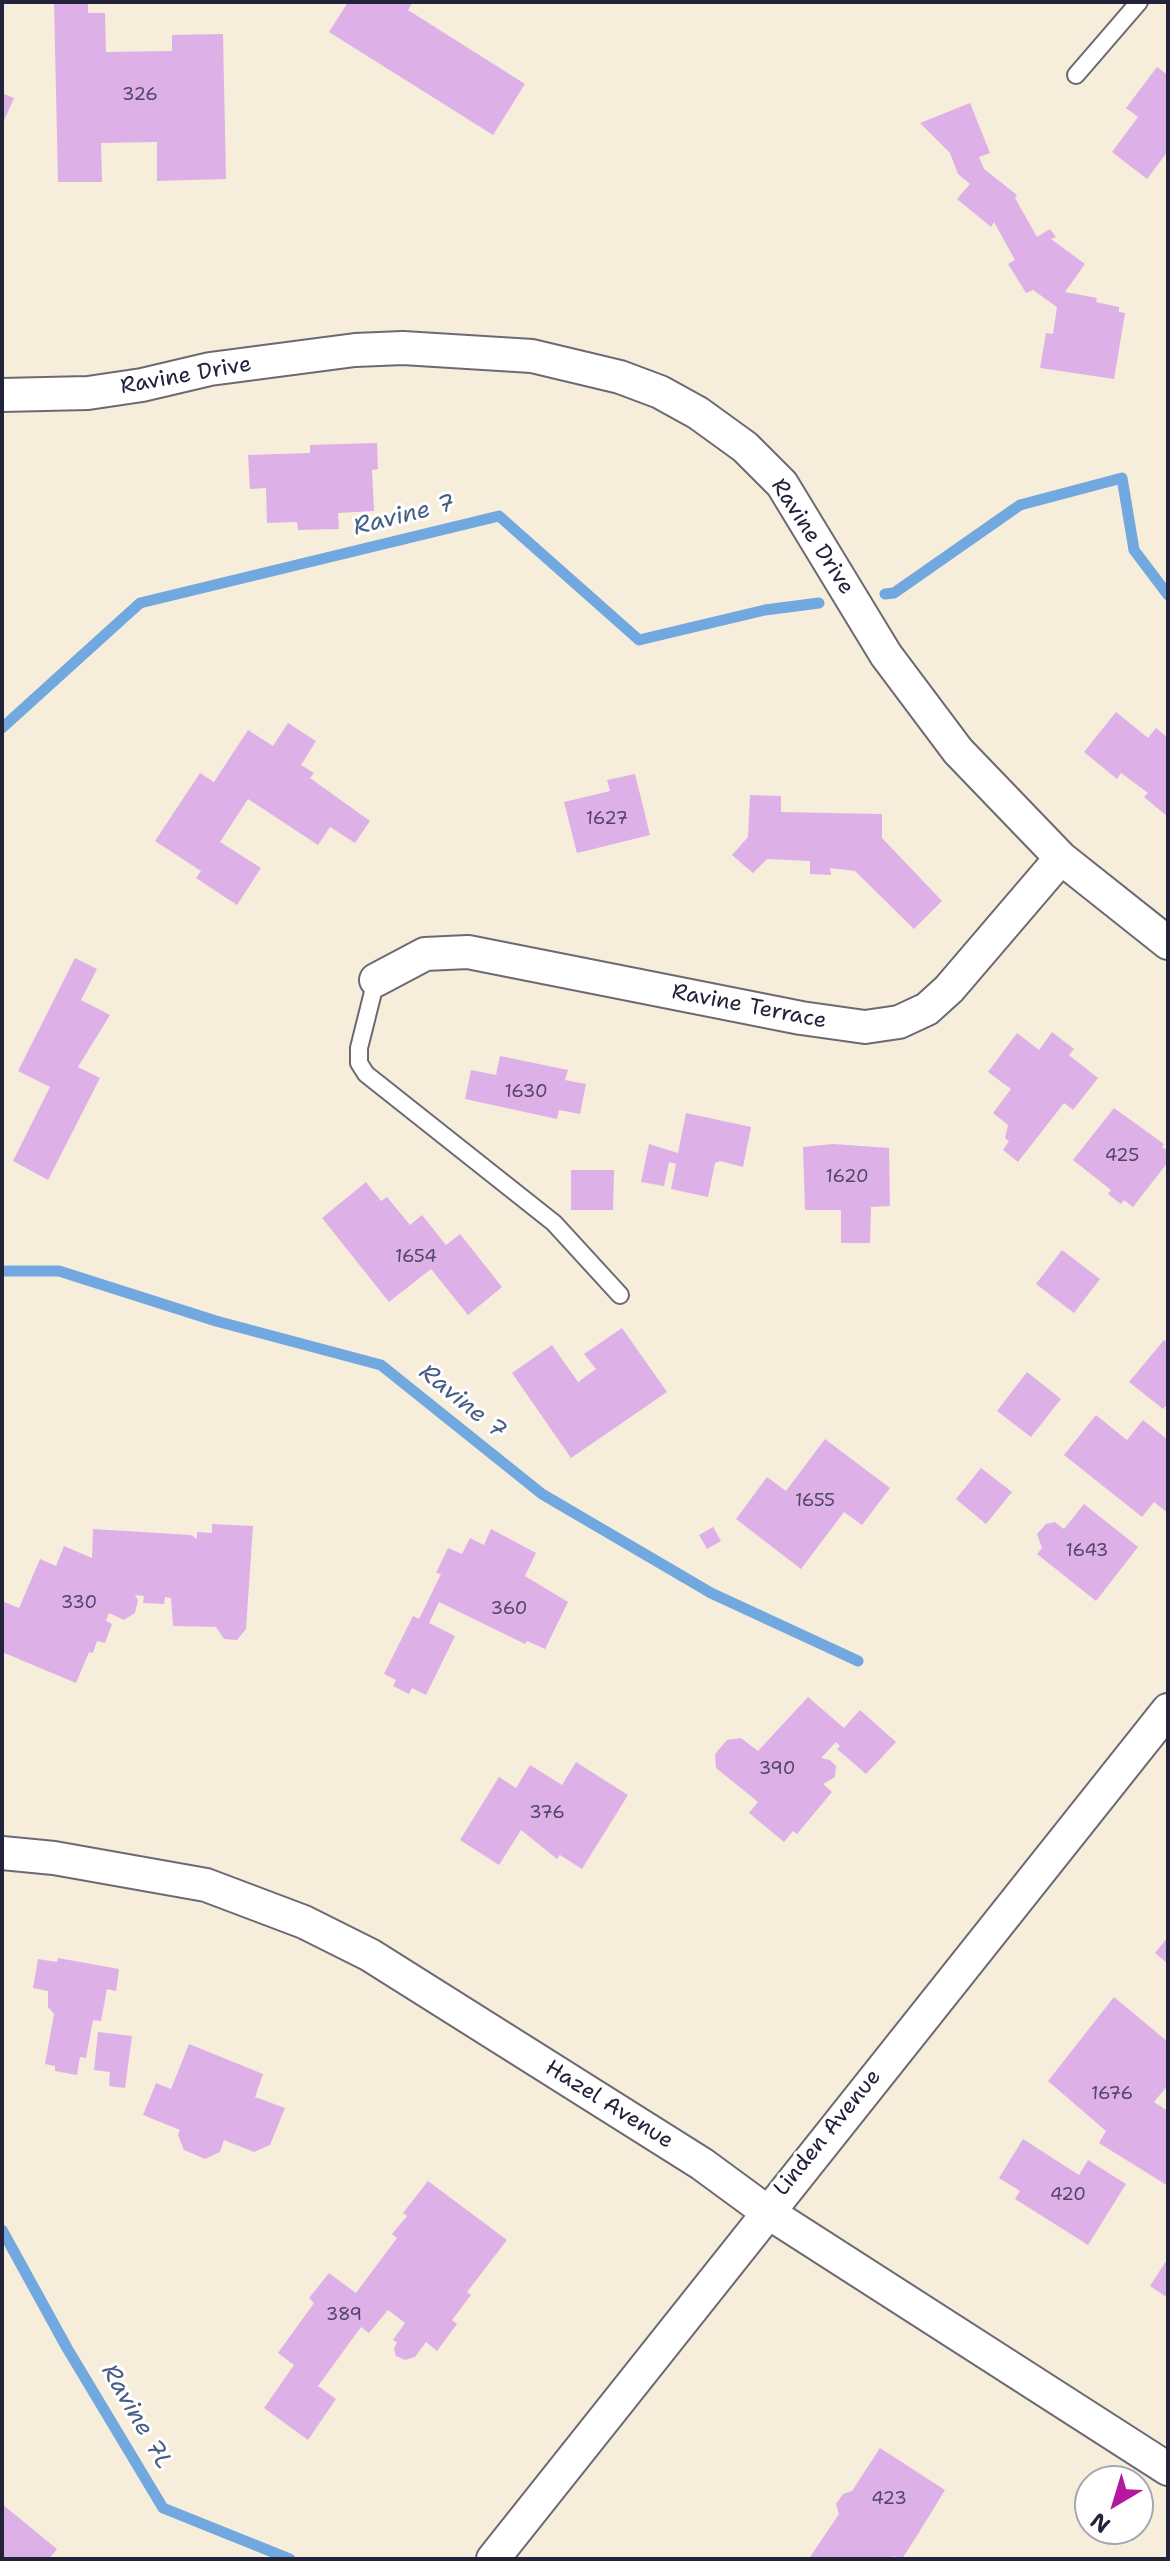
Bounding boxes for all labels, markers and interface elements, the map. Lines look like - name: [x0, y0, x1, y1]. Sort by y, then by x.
- house number: 326: [122, 84, 158, 106]
- street label: Ravine Drive: [118, 351, 254, 401]
- street label: Ravine Drive: [765, 474, 859, 600]
- water label: Ravine 7: [351, 490, 457, 542]
- house number: 1627: [586, 808, 628, 830]
- street label: Ravine Terrace: [669, 979, 829, 1035]
- house number: 1630: [504, 1081, 548, 1103]
- house number: 425: [1105, 1145, 1139, 1167]
- house number: 1620: [826, 1166, 868, 1188]
- house number: 1654: [395, 1246, 437, 1268]
- water label: Ravine 7: [413, 1358, 511, 1446]
- house number: 1655: [795, 1490, 835, 1512]
- house number: 1643: [1066, 1540, 1108, 1562]
- house number: 330: [61, 1592, 97, 1614]
- house number: 360: [491, 1598, 527, 1620]
- house number: 390: [759, 1758, 795, 1780]
- house number: 376: [529, 1802, 565, 1824]
- street label: Hazel Avenue: [540, 2055, 678, 2155]
- street label: Linden Avenue: [769, 2064, 887, 2202]
- house number: 1676: [1091, 2083, 1133, 2105]
- house number: 420: [1050, 2184, 1086, 2206]
- house number: 389: [326, 2304, 362, 2326]
- water label: Ravine 7L: [94, 2359, 178, 2475]
- north arrow: [1074, 2465, 1154, 2545]
- house number: 423: [871, 2488, 907, 2510]
- text: N: [1084, 2506, 1116, 2540]

